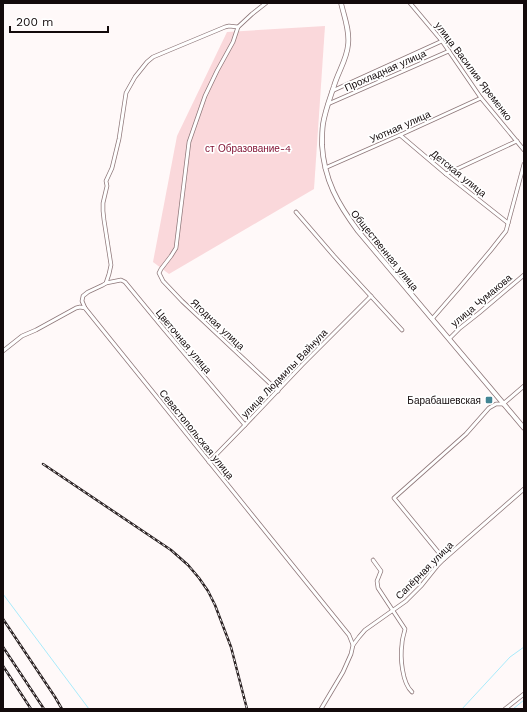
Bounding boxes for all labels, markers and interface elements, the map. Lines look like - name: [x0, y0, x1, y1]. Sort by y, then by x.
- scale bar: [10, 8, 108, 34]
- text: 200 m: [16, 15, 53, 29]
- street label: улица Василия Яременко: [433, 20, 514, 123]
- street label: Прохладная улица: [343, 47, 428, 93]
- street label: Уютная улица: [368, 108, 433, 145]
- park label: ст Образование-4: [205, 143, 291, 154]
- street label: Детская улица: [429, 148, 489, 199]
- street label: Общественная улица: [349, 208, 421, 293]
- street label: улица Чумакова: [449, 272, 514, 329]
- street label: Ягодная улица: [189, 297, 247, 352]
- street label: Цветочная улица: [154, 307, 214, 376]
- street label: улица Людмилы Вайнула: [239, 326, 330, 420]
- street label: Севастопольская улица: [157, 387, 236, 482]
- place label: Барабашевская: [407, 395, 481, 406]
- marker: Барабашевская: [484, 395, 494, 405]
- street label: Сапёрная улица: [393, 539, 456, 601]

